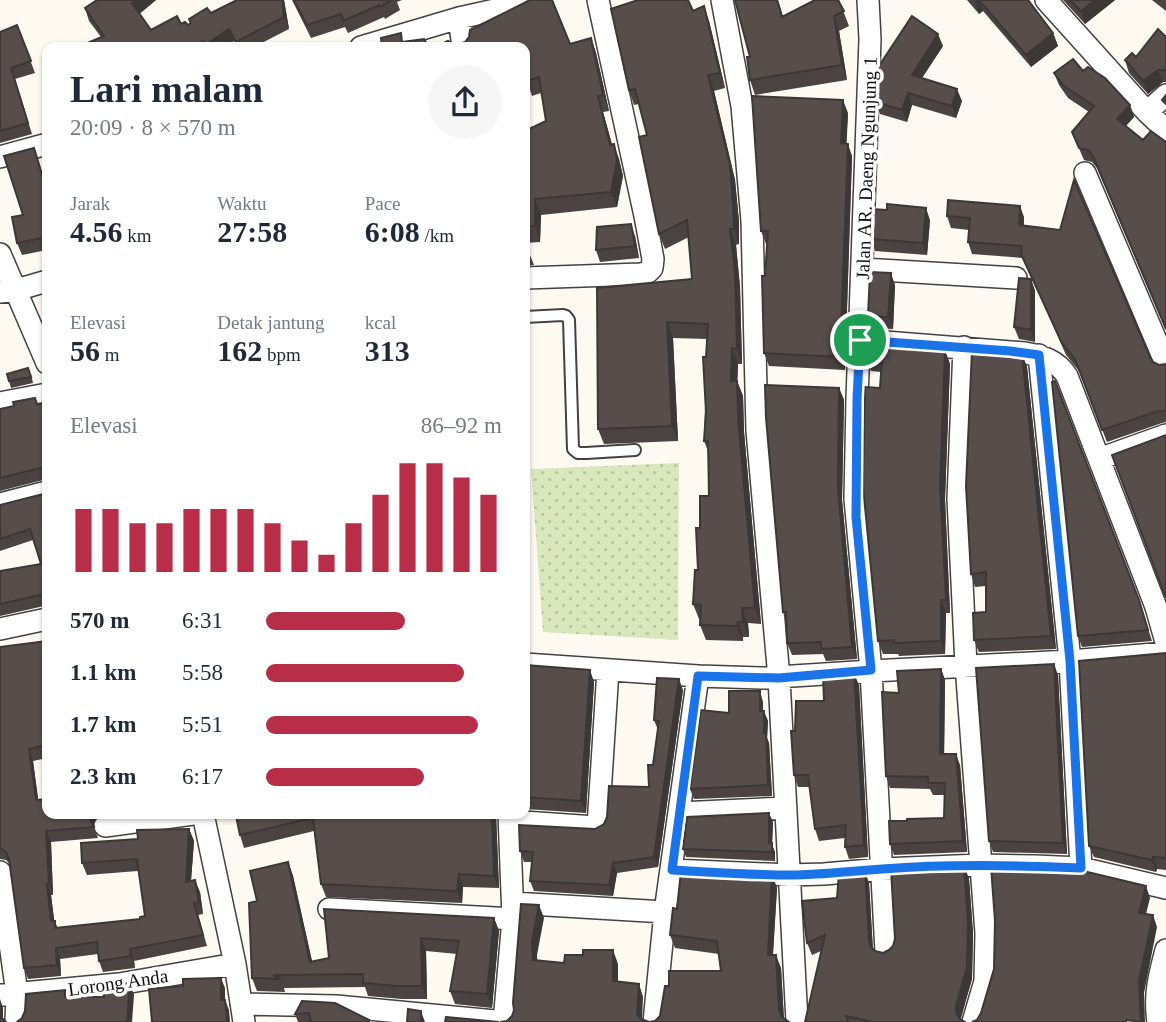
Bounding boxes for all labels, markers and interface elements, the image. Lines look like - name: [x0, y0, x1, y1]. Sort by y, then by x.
- street label: Jalan AR. Daeng Ngunjung 1: [852, 56, 881, 280]
- button: share: [428, 65, 502, 139]
- text: Lari malam: [70, 68, 263, 110]
- text: 20:09 · 8 × 570 m: [70, 115, 236, 140]
- text: Jarak: [70, 193, 110, 214]
- text: Waktu: [217, 193, 266, 214]
- text: Pace: [365, 193, 401, 214]
- text: 4.56: [70, 215, 123, 248]
- text: 27:58: [217, 215, 287, 248]
- text: 6:08: [365, 215, 420, 248]
- text: km: [123, 225, 152, 246]
- text: /km: [420, 225, 454, 246]
- pin: [830, 310, 890, 370]
- text: Elevasi: [70, 312, 126, 333]
- text: Detak jantung: [217, 312, 324, 333]
- text: kcal: [365, 312, 396, 333]
- icon: arrive: [841, 321, 879, 359]
- text: 56: [70, 334, 100, 367]
- text: 162: [217, 334, 262, 367]
- text: 313: [365, 334, 410, 367]
- text: m: [100, 344, 120, 365]
- text: bpm: [262, 344, 301, 365]
- text: Elevasi: [70, 413, 138, 438]
- text: 86–92 m: [421, 413, 502, 438]
- text: 570 m: [70, 608, 129, 633]
- text: 6:31: [182, 608, 223, 633]
- text: 1.1 km: [70, 660, 136, 685]
- text: 5:58: [182, 660, 223, 685]
- text: 1.7 km: [70, 712, 136, 737]
- text: 5:51: [182, 712, 223, 737]
- text: 2.3 km: [70, 764, 136, 789]
- text: 6:17: [182, 764, 223, 789]
- street label: Lorong Anda: [67, 965, 170, 1000]

